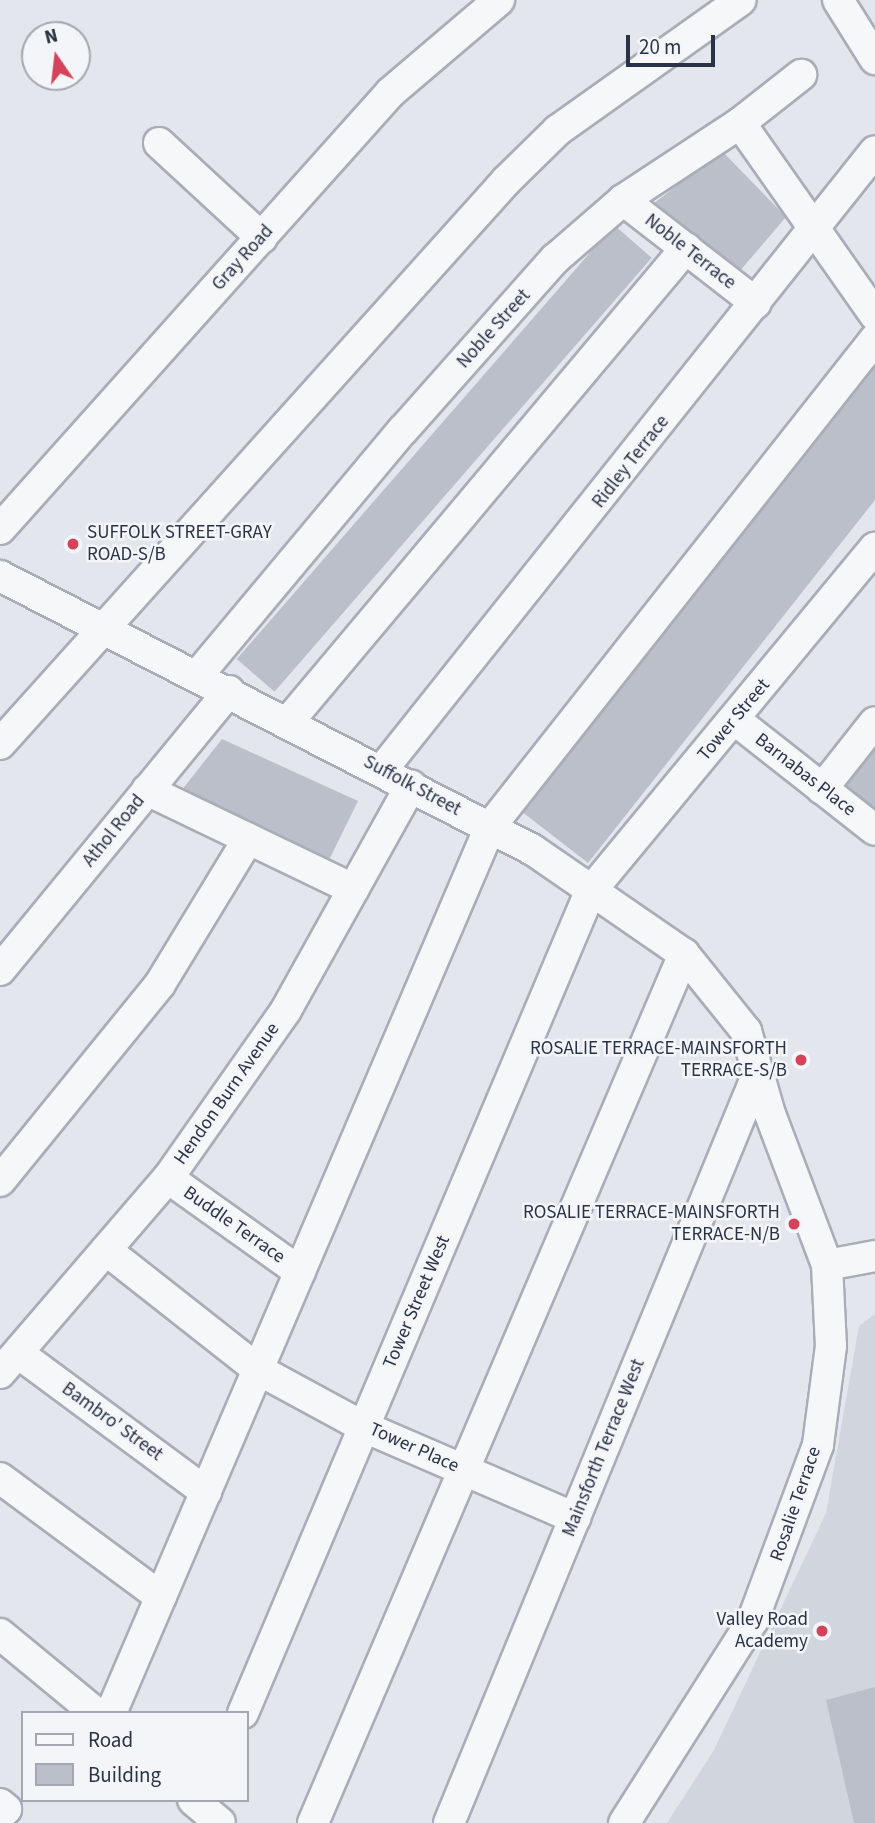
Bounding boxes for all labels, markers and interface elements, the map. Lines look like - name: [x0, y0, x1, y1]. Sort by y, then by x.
- north arrow: [21, 21, 91, 91]
- scale bar: [630, 21, 719, 65]
- text: N: [42, 22, 61, 52]
- text: 20 m: [639, 32, 681, 62]
- street label: Noble Terrace: [640, 209, 740, 295]
- street label: Gray Road: [207, 220, 279, 296]
- street label: Noble Street: [452, 285, 536, 373]
- street label: Ridley Terrace: [588, 411, 674, 513]
- place label: SUFFOLK STREET-GRAY ROAD-S/B: [87, 522, 272, 566]
- marker: SUFFOLK STREET-GRAY ROAD-S/B: [65, 536, 81, 552]
- street label: Tower Street: [693, 674, 775, 766]
- street label: Barnabas Place: [750, 729, 860, 821]
- street label: Suffolk Street: [359, 751, 465, 821]
- street label: Athol Road: [78, 790, 150, 872]
- street label: Hendon Burn Avenue: [169, 1019, 285, 1169]
- place label: ROSALIE TERRACE-MAINSFORTH TERRACE-S/B: [530, 1038, 787, 1082]
- marker: ROSALIE TERRACE-MAINSFORTH TERRACE-S/B: [793, 1052, 809, 1068]
- street label: Buddle Terrace: [179, 1182, 289, 1268]
- place label: ROSALIE TERRACE-MAINSFORTH TERRACE-N/B: [523, 1202, 780, 1246]
- marker: ROSALIE TERRACE-MAINSFORTH TERRACE-N/B: [786, 1216, 802, 1232]
- street label: Tower Street West: [379, 1232, 455, 1372]
- street label: Mainsforth Terrace West: [558, 1356, 650, 1540]
- street label: Bambro' Street: [57, 1378, 167, 1466]
- street label: Tower Place: [366, 1418, 462, 1478]
- street label: Rosalie Terrace: [766, 1444, 826, 1564]
- place label: Valley Road Academy: [716, 1609, 808, 1653]
- marker: Valley Road Academy: [814, 1623, 830, 1639]
- legend: [21, 1711, 248, 1802]
- text: Road: [88, 1725, 133, 1755]
- text: Building: [88, 1760, 161, 1790]

